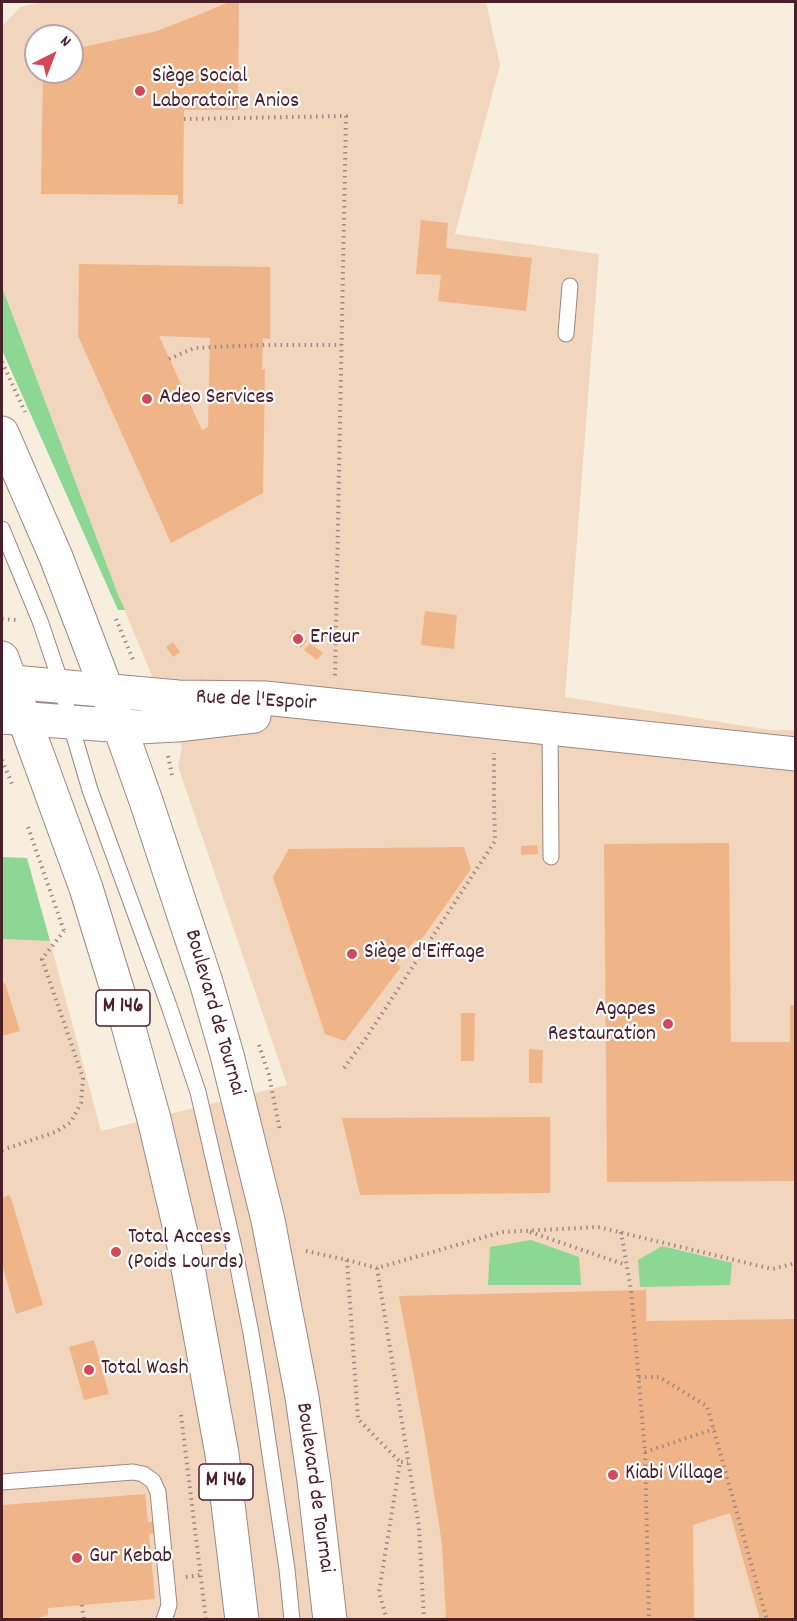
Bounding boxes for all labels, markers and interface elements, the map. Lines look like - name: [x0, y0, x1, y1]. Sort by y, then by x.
- north arrow: [24, 24, 84, 84]
- text: N: [54, 31, 76, 53]
- place label: Siège Social Laboratoire Anios: [152, 65, 299, 116]
- marker: Siège Social Laboratoire Anios: [133, 84, 147, 98]
- place label: Adeo Services: [159, 386, 274, 412]
- marker: Adeo Services: [140, 392, 154, 406]
- place label: Erieur: [310, 626, 359, 652]
- marker: Erieur: [291, 632, 305, 646]
- street label: Rue de l'Espoir: [195, 686, 317, 718]
- street label: Boulevard de Tournai: [177, 927, 249, 1099]
- place label: Siège d'Eiffage: [364, 941, 485, 967]
- marker: Siège d'Eiffage: [345, 947, 359, 961]
- road number: M 146: [96, 990, 150, 1026]
- place label: Agapes Restauration: [548, 998, 656, 1050]
- marker: Agapes Restauration: [661, 1017, 675, 1031]
- place label: Total Access (Poids Lourds): [128, 1226, 243, 1278]
- marker: Total Access (Poids Lourds): [109, 1245, 123, 1259]
- place label: Total Wash: [101, 1357, 189, 1383]
- marker: Total Wash: [82, 1363, 96, 1377]
- street label: Boulevard de Tournai: [288, 1401, 338, 1575]
- place label: Kiabi Village: [625, 1462, 723, 1488]
- road number: M 146: [199, 1464, 253, 1500]
- marker: Kiabi Village: [606, 1468, 620, 1482]
- place label: Gur Kebab: [89, 1545, 172, 1571]
- marker: Gur Kebab: [70, 1551, 84, 1565]

